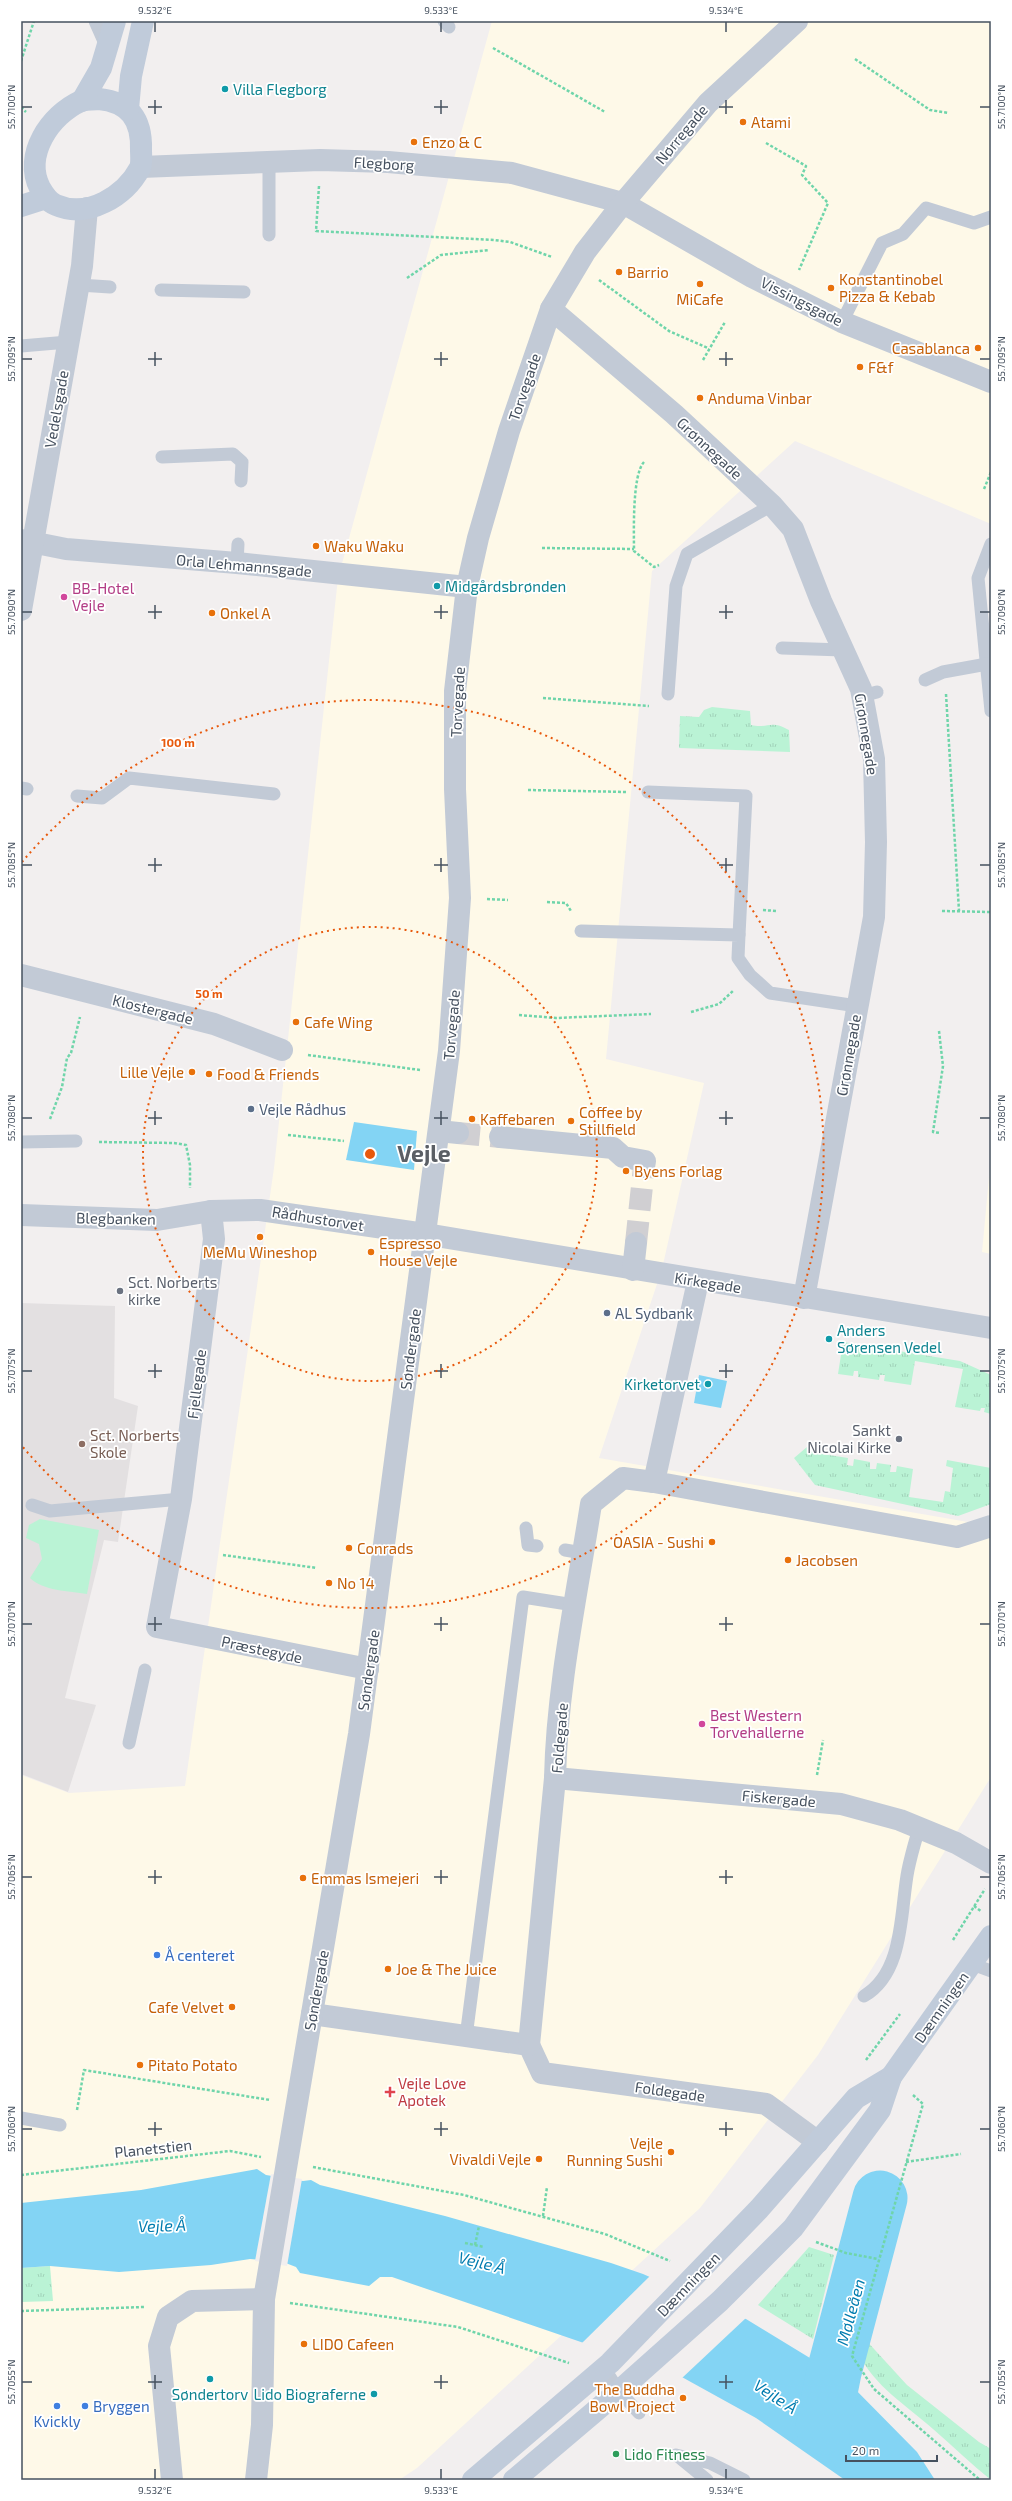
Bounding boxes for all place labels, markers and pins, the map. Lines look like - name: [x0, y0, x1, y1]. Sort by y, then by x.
- place label: Villa Flegborg: [233, 80, 327, 98]
- marker: Villa Flegborg: [220, 84, 230, 94]
- place label: Atami: [751, 113, 791, 131]
- marker: Atami: [738, 117, 748, 127]
- place label: Enzo & C: [422, 133, 483, 151]
- marker: Enzo & C: [409, 137, 419, 147]
- place label: Barrio: [627, 263, 669, 281]
- marker: Barrio: [614, 267, 624, 277]
- place label: Konstantinobel Pizza & Kebab: [839, 270, 943, 305]
- marker: MiCafe: [695, 279, 705, 289]
- marker: Konstantinobel Pizza & Kebab: [826, 283, 836, 293]
- place label: MiCafe: [676, 290, 724, 308]
- place label: Casablanca: [892, 339, 970, 357]
- marker: Casablanca: [973, 343, 983, 353]
- place label: F&f: [868, 358, 894, 376]
- marker: F&f: [855, 362, 865, 372]
- place label: Anduma Vinbar: [708, 389, 812, 407]
- marker: Anduma Vinbar: [695, 393, 705, 403]
- place label: Waku Waku: [324, 537, 404, 555]
- marker: Waku Waku: [311, 541, 321, 551]
- place label: Midgårdsbrønden: [445, 577, 566, 595]
- place label: BB-Hotel Vejle: [72, 579, 135, 615]
- marker: Midgårdsbrønden: [432, 581, 442, 591]
- marker: BB-Hotel Vejle: [59, 592, 69, 602]
- place label: Onkel A: [220, 604, 271, 622]
- marker: Onkel A: [207, 608, 217, 618]
- place label: Cafe Wing: [304, 1013, 373, 1031]
- marker: Cafe Wing: [291, 1017, 301, 1027]
- place label: Lille Vejle: [120, 1063, 184, 1082]
- place label: Food & Friends: [217, 1065, 319, 1083]
- marker: Lille Vejle: [187, 1067, 197, 1077]
- marker: Food & Friends: [204, 1069, 214, 1079]
- place label: Vejle Rådhus: [259, 1100, 346, 1119]
- place label: Coffee by Stillfield: [579, 1103, 643, 1138]
- marker: Vejle Rådhus: [246, 1104, 256, 1114]
- place label: Kaffebaren: [480, 1110, 555, 1128]
- marker: Kaffebaren: [467, 1114, 477, 1124]
- marker: Coffee by Stillfield: [566, 1116, 576, 1126]
- centre of rings: [363, 1147, 377, 1161]
- place label: Byens Forlag: [634, 1162, 723, 1180]
- marker: Byens Forlag: [621, 1166, 631, 1176]
- marker: MeMu Wineshop: [255, 1232, 265, 1242]
- place label: Espresso House Vejle: [379, 1234, 458, 1270]
- place label: MeMu Wineshop: [203, 1243, 317, 1261]
- marker: Espresso House Vejle: [366, 1247, 376, 1257]
- place label: Sct. Norberts kirke: [128, 1273, 217, 1308]
- marker: Sct. Norberts kirke: [115, 1286, 125, 1296]
- place label: AL Sydbank: [615, 1304, 693, 1322]
- marker: AL Sydbank: [602, 1308, 612, 1318]
- place label: Anders Sørensen Vedel: [837, 1321, 942, 1356]
- marker: Anders Sørensen Vedel: [824, 1334, 834, 1344]
- place label: Kirketorvet: [624, 1375, 700, 1393]
- marker: Kirketorvet: [703, 1379, 713, 1389]
- place label: Sankt Nicolai Kirke: [807, 1421, 891, 1456]
- place label: Sct. Norberts Skole: [90, 1426, 179, 1461]
- marker: Sankt Nicolai Kirke: [894, 1434, 904, 1444]
- marker: Sct. Norberts Skole: [77, 1439, 87, 1449]
- place label: OASIA - Sushi: [613, 1533, 704, 1551]
- marker: OASIA - Sushi: [707, 1537, 717, 1547]
- place label: Conrads: [357, 1539, 413, 1557]
- marker: Conrads: [344, 1543, 354, 1553]
- place label: Jacobsen: [796, 1551, 858, 1569]
- marker: Jacobsen: [783, 1555, 793, 1565]
- place label: No 14: [337, 1574, 375, 1592]
- marker: No 14: [324, 1578, 334, 1588]
- place label: Best Western Torvehallerne: [710, 1706, 804, 1741]
- marker: Best Western Torvehallerne: [697, 1719, 707, 1729]
- place label: Emmas Ismejeri: [311, 1869, 419, 1888]
- marker: Emmas Ismejeri: [298, 1873, 308, 1883]
- place label: Å centeret: [165, 1946, 235, 1964]
- marker: Å centeret: [152, 1950, 162, 1960]
- place label: Joe & The Juice: [396, 1960, 497, 1978]
- marker: Joe & The Juice: [383, 1964, 393, 1974]
- place label: Cafe Velvet: [148, 1998, 224, 2016]
- marker: Cafe Velvet: [227, 2002, 237, 2012]
- place label: Pitato Potato: [148, 2056, 238, 2074]
- marker: Pitato Potato: [135, 2060, 145, 2070]
- place label: Vejle Løve Apotek: [398, 2074, 466, 2109]
- marker: Vejle Løve Apotek: [385, 2087, 395, 2097]
- place label: Vejle Running Sushi: [567, 2134, 663, 2169]
- marker: Vejle Running Sushi: [666, 2147, 676, 2157]
- place label: Vivaldi Vejle: [449, 2150, 531, 2169]
- marker: Vivaldi Vejle: [534, 2154, 544, 2164]
- place label: LIDO Cafeen: [312, 2335, 394, 2353]
- marker: LIDO Cafeen: [299, 2339, 309, 2349]
- marker: Søndertorv: [205, 2374, 215, 2384]
- place label: The Buddha Bowl Project: [589, 2380, 675, 2416]
- place label: Søndertorv: [172, 2385, 248, 2403]
- place label: Lido Biograferne: [254, 2385, 366, 2403]
- marker: Lido Biograferne: [369, 2389, 379, 2399]
- marker: The Buddha Bowl Project: [678, 2393, 688, 2403]
- place label: Bryggen: [93, 2397, 150, 2415]
- marker: Kvickly: [52, 2401, 62, 2411]
- marker: Bryggen: [80, 2401, 90, 2411]
- place label: Kvickly: [33, 2412, 81, 2430]
- place label: Lido Fitness: [624, 2445, 705, 2463]
- marker: Lido Fitness: [611, 2449, 621, 2459]

